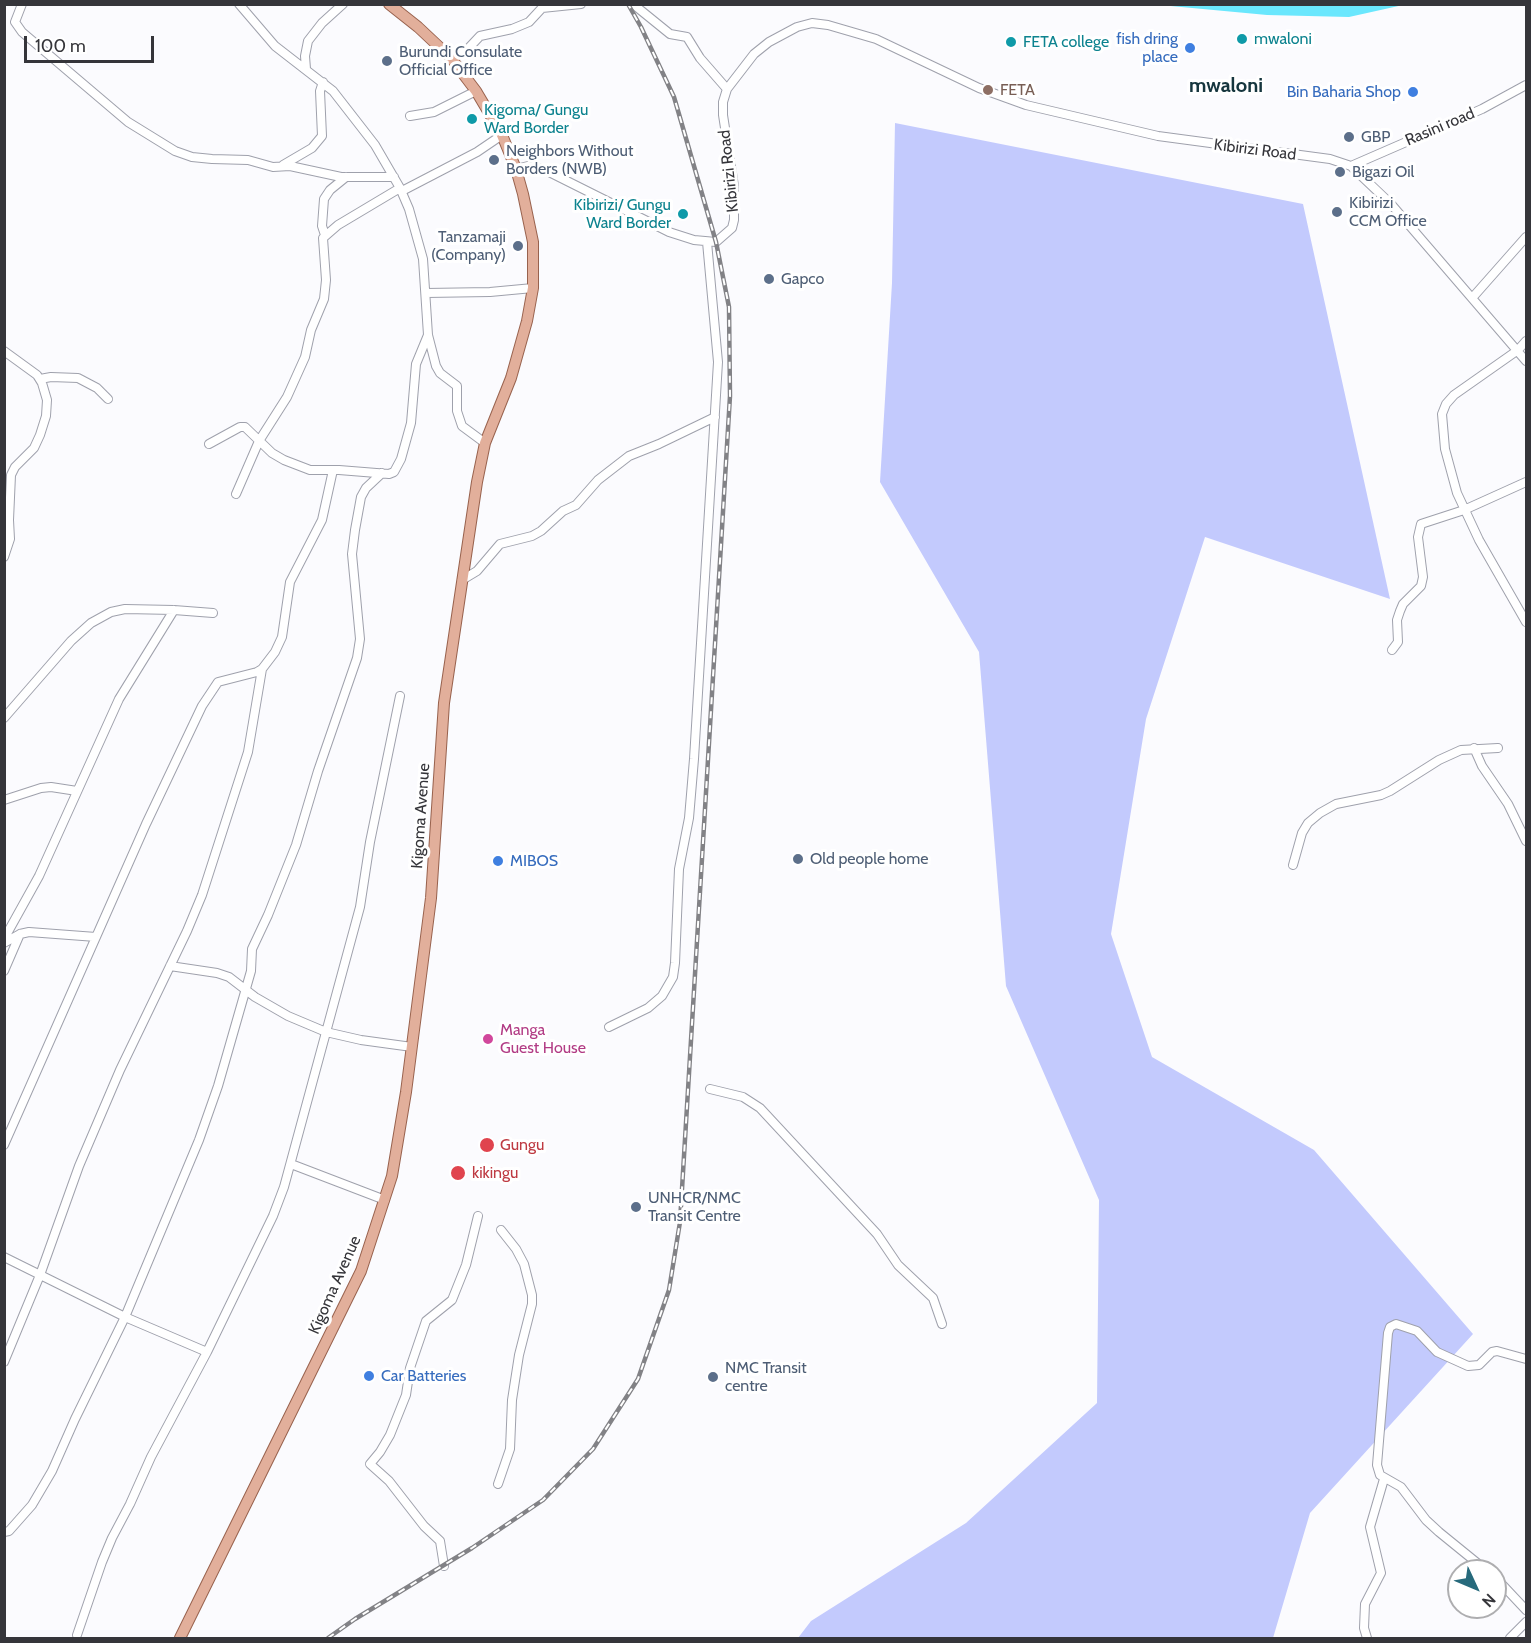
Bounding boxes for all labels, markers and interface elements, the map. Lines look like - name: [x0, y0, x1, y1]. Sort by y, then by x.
- scale bar: [27, 24, 158, 62]
- place label: fish dring place: [1116, 29, 1178, 67]
- place label: mwaloni: [1254, 29, 1312, 49]
- place label: FETA college: [1023, 32, 1109, 52]
- marker: mwaloni: [1235, 32, 1249, 46]
- text: 100 m: [35, 35, 86, 57]
- marker: FETA college: [1004, 35, 1018, 49]
- marker: fish dring place: [1183, 41, 1197, 55]
- place label: Burundi Consulate Official Office: [399, 42, 522, 80]
- marker: Burundi Consulate Official Office: [380, 54, 394, 68]
- district label: mwaloni: [1189, 74, 1263, 98]
- place label: FETA: [1000, 80, 1035, 100]
- place label: Bin Baharia Shop: [1287, 82, 1401, 102]
- marker: FETA: [981, 83, 995, 97]
- marker: Bin Baharia Shop: [1406, 85, 1420, 99]
- place label: Kigoma/ Gungu Ward Border: [484, 100, 588, 138]
- street label: Rasini road: [1402, 104, 1478, 150]
- marker: Kigoma/ Gungu Ward Border: [465, 112, 479, 126]
- place label: GBP: [1361, 127, 1390, 147]
- street label: Kibirizi Road: [715, 129, 743, 213]
- marker: GBP: [1342, 130, 1356, 144]
- street label: Kibirizi Road: [1213, 135, 1297, 165]
- place label: Neighbors Without Borders (NWB): [506, 141, 633, 179]
- marker: Neighbors Without Borders (NWB): [487, 153, 501, 167]
- place label: Bigazi Oil: [1352, 162, 1414, 182]
- marker: Bigazi Oil: [1333, 165, 1347, 179]
- place label: Kibirizi CCM Office: [1349, 193, 1427, 231]
- place label: Kibirizi/ Gungu Ward Border: [573, 195, 671, 233]
- marker: Kibirizi CCM Office: [1330, 205, 1344, 219]
- marker: Kibirizi/ Gungu Ward Border: [676, 207, 690, 221]
- place label: Tanzamaji (Company): [431, 227, 506, 265]
- marker: Tanzamaji (Company): [511, 239, 525, 253]
- place label: Gapco: [781, 269, 824, 289]
- marker: Gapco: [762, 272, 776, 286]
- street label: Kigoma Avenue: [408, 763, 434, 869]
- place label: Old people home: [810, 849, 928, 869]
- place label: MIBOS: [510, 851, 558, 871]
- marker: Old people home: [791, 852, 805, 866]
- marker: MIBOS: [491, 854, 505, 868]
- place label: Manga Guest House: [500, 1020, 586, 1058]
- marker: Manga Guest House: [481, 1032, 495, 1046]
- place label: Gungu: [500, 1135, 544, 1155]
- marker: Gungu: [478, 1136, 496, 1154]
- place label: kikingu: [472, 1163, 518, 1183]
- marker: kikingu: [449, 1164, 467, 1182]
- place label: UNHCR/NMC Transit Centre: [648, 1188, 741, 1226]
- marker: UNHCR/NMC Transit Centre: [629, 1200, 643, 1214]
- street label: Kigoma Avenue: [305, 1233, 365, 1337]
- place label: NMC Transit centre: [725, 1358, 807, 1396]
- place label: Car Batteries: [381, 1366, 466, 1386]
- marker: Car Batteries: [362, 1369, 376, 1383]
- marker: NMC Transit centre: [706, 1370, 720, 1384]
- north arrow: [1447, 1559, 1507, 1619]
- text: N: [1478, 1590, 1500, 1611]

